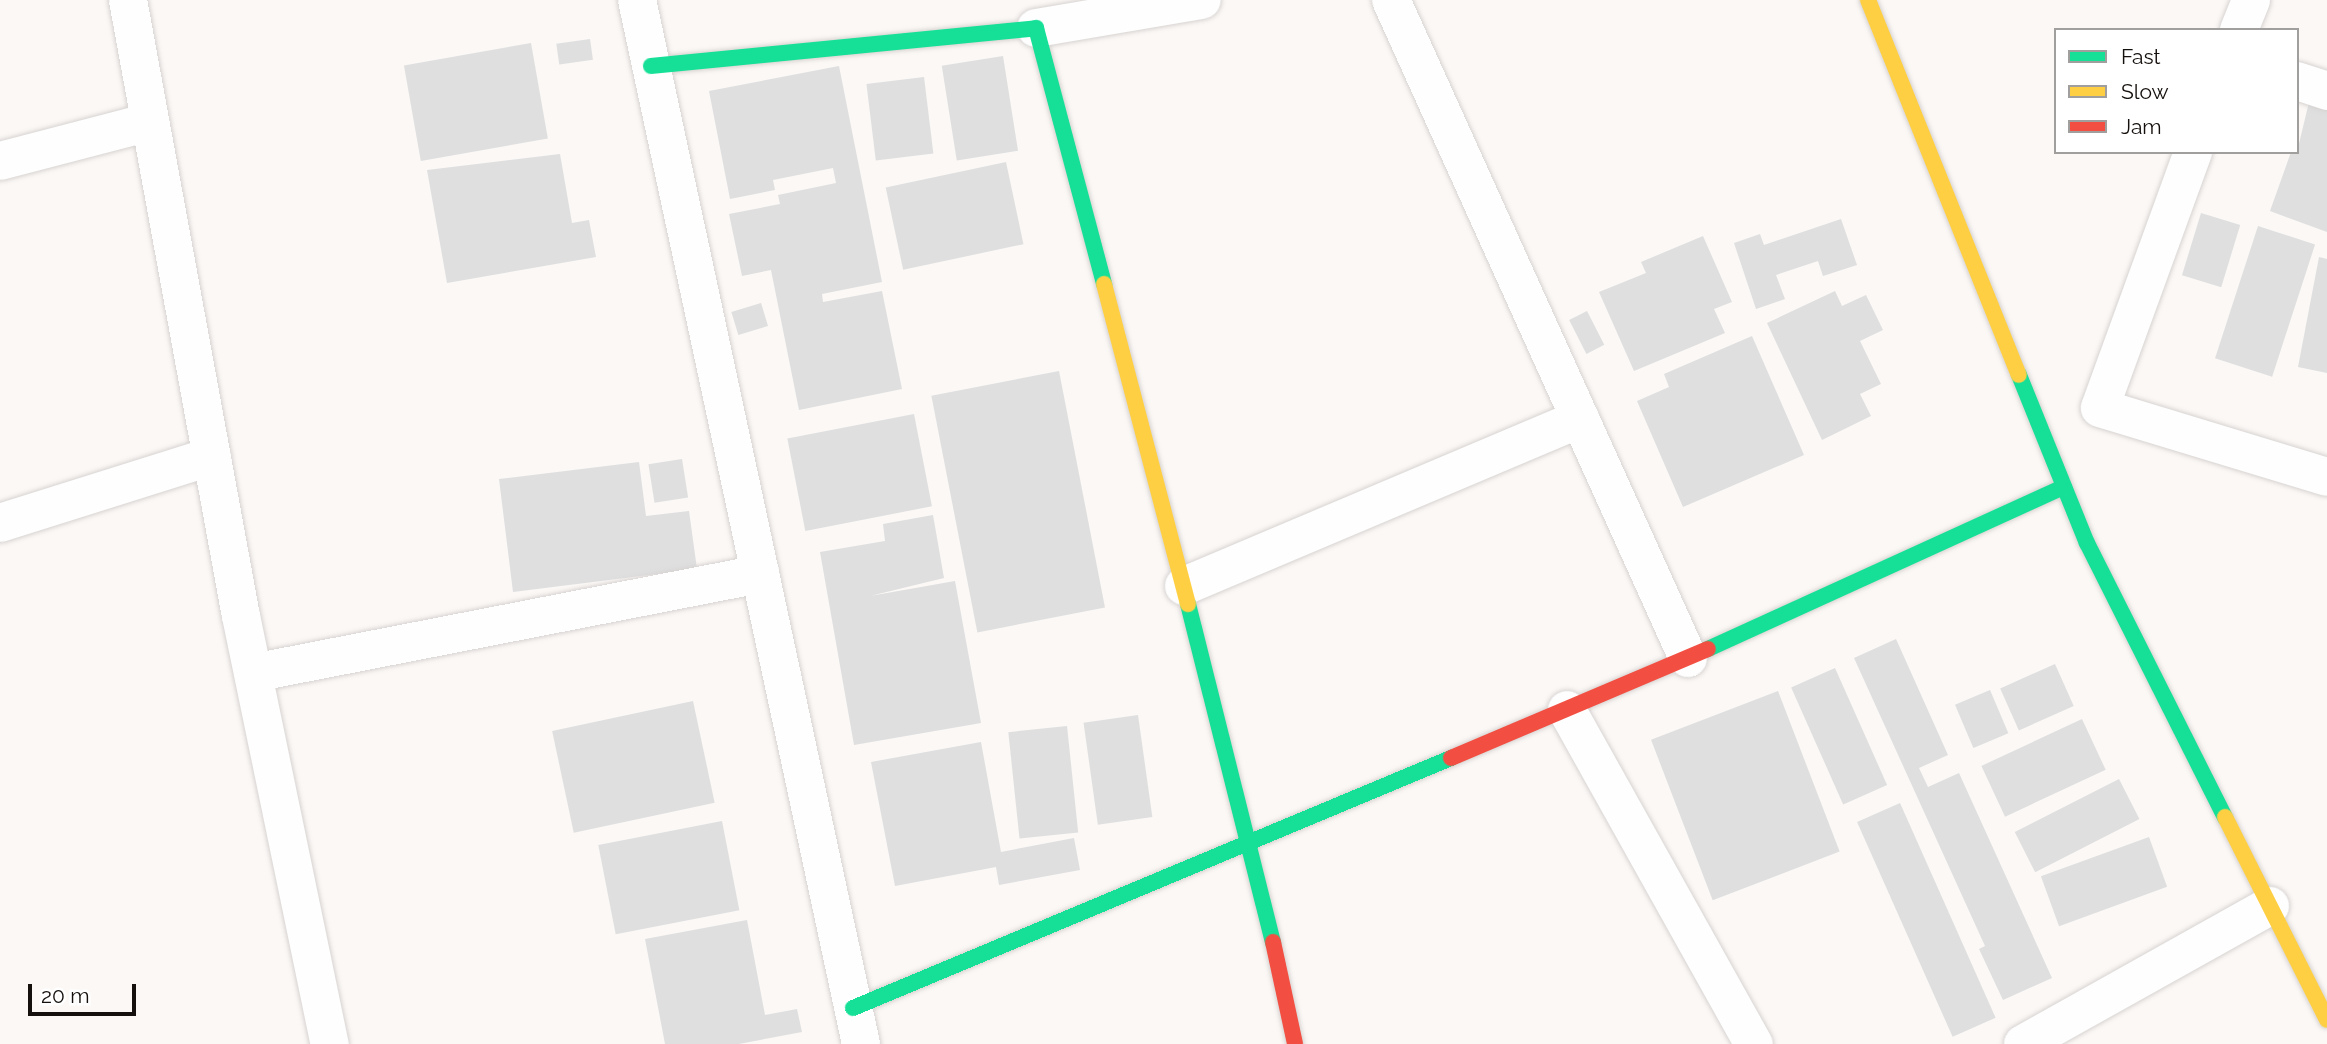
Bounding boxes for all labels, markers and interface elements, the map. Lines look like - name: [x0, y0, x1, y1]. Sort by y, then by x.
- legend: [2054, 28, 2299, 154]
- text: Fast: [2121, 44, 2161, 69]
- text: Slow: [2121, 79, 2169, 104]
- text: Jam: [2121, 114, 2162, 139]
- scale bar: [32, 970, 140, 1014]
- text: 20 m: [41, 983, 89, 1008]

